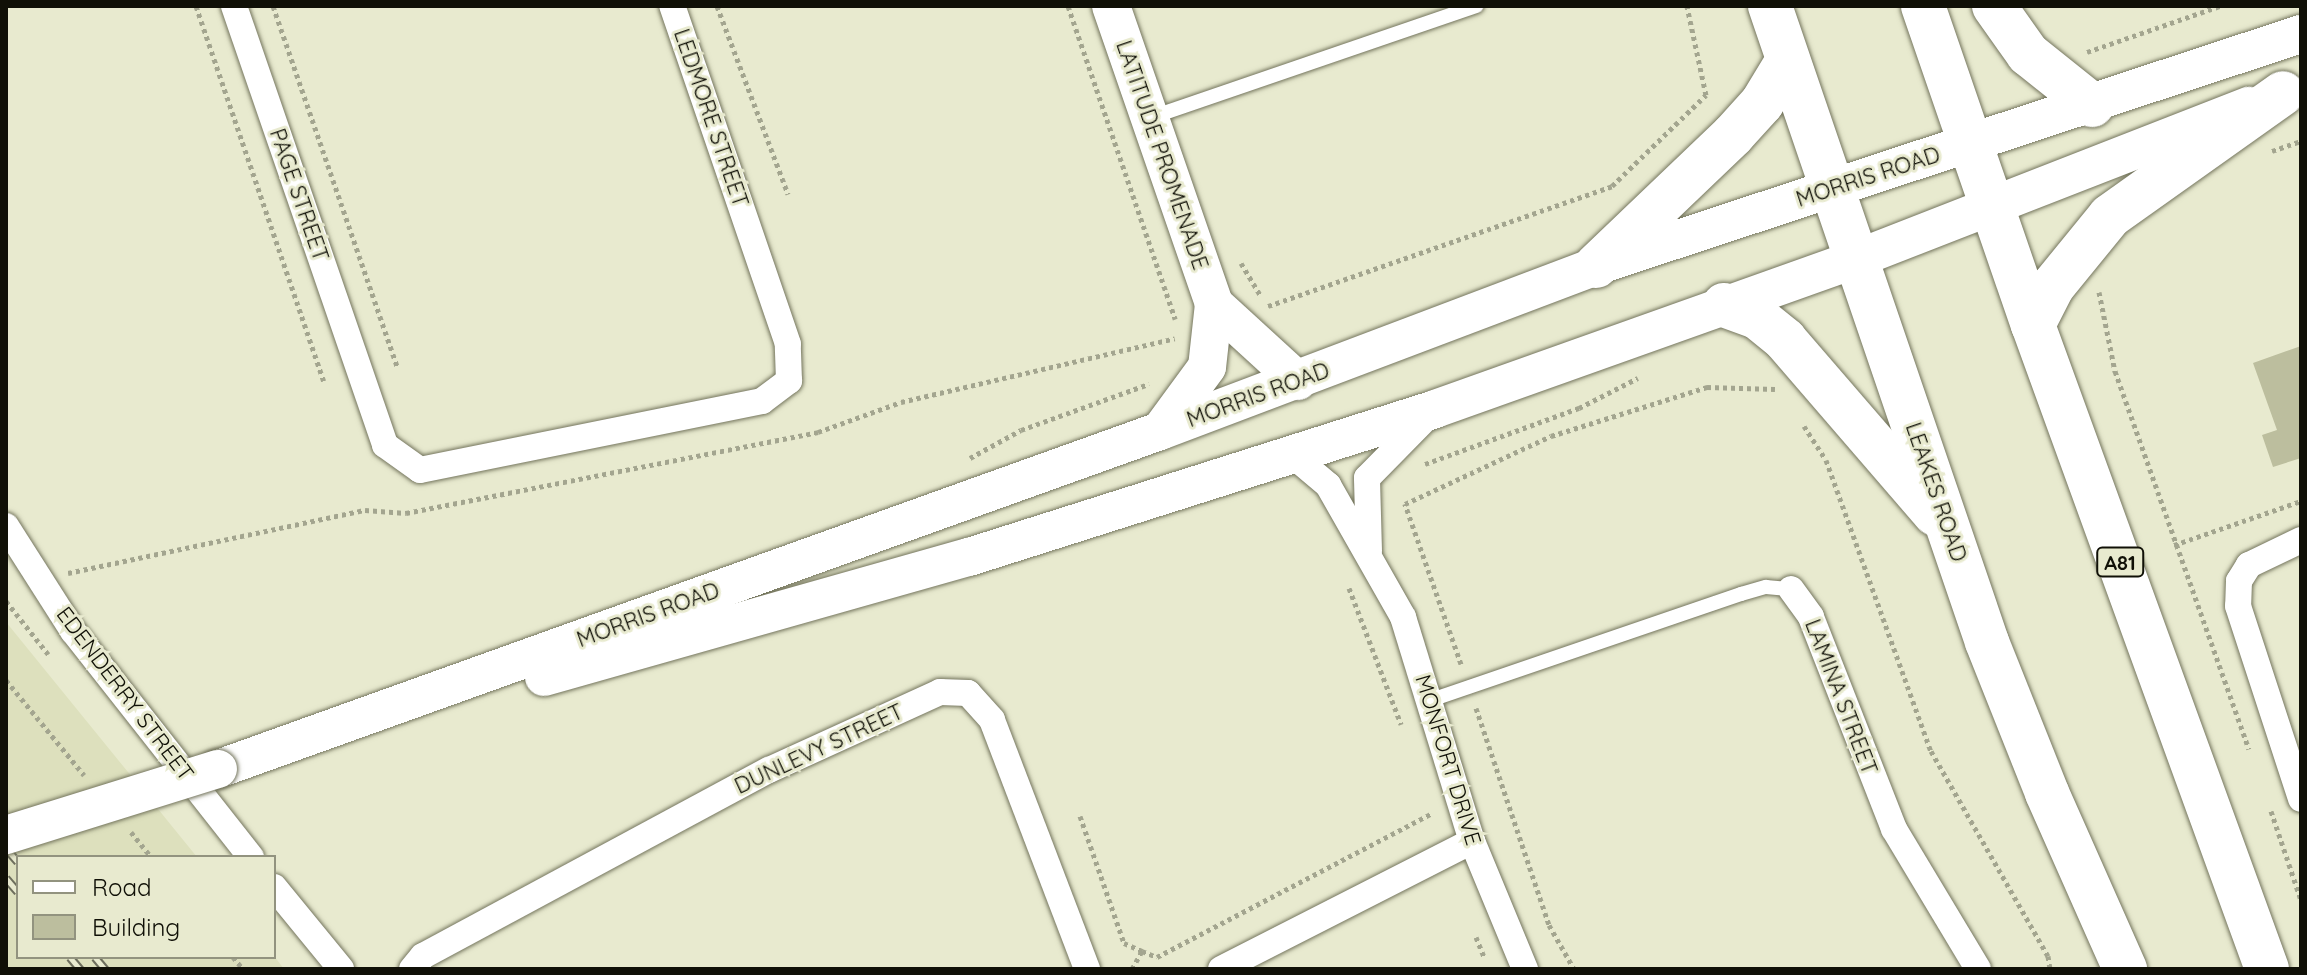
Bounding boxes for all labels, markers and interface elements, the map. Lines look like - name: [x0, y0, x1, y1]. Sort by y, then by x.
- street label: LEDMORE STREET: [668, 25, 754, 211]
- street label: LATITUDE PROMENADE: [1110, 37, 1214, 273]
- street label: PAGE STREET: [264, 125, 334, 265]
- street label: MORRIS ROAD: [1793, 141, 1943, 213]
- street label: MORRIS ROAD: [1183, 357, 1333, 433]
- street label: LEAKES ROAD: [1900, 419, 1972, 565]
- road number: A81: [2096, 546, 2144, 578]
- street label: MORRIS ROAD: [573, 577, 723, 653]
- street label: EDENDERRY STREET: [51, 602, 199, 786]
- street label: LAMINA STREET: [1799, 615, 1883, 779]
- street label: MONFORT DRIVE: [1409, 671, 1487, 849]
- street label: DUNLEVY STREET: [730, 698, 908, 800]
- legend: [16, 855, 276, 959]
- text: Road: [92, 872, 152, 902]
- text: Building: [92, 912, 180, 942]

